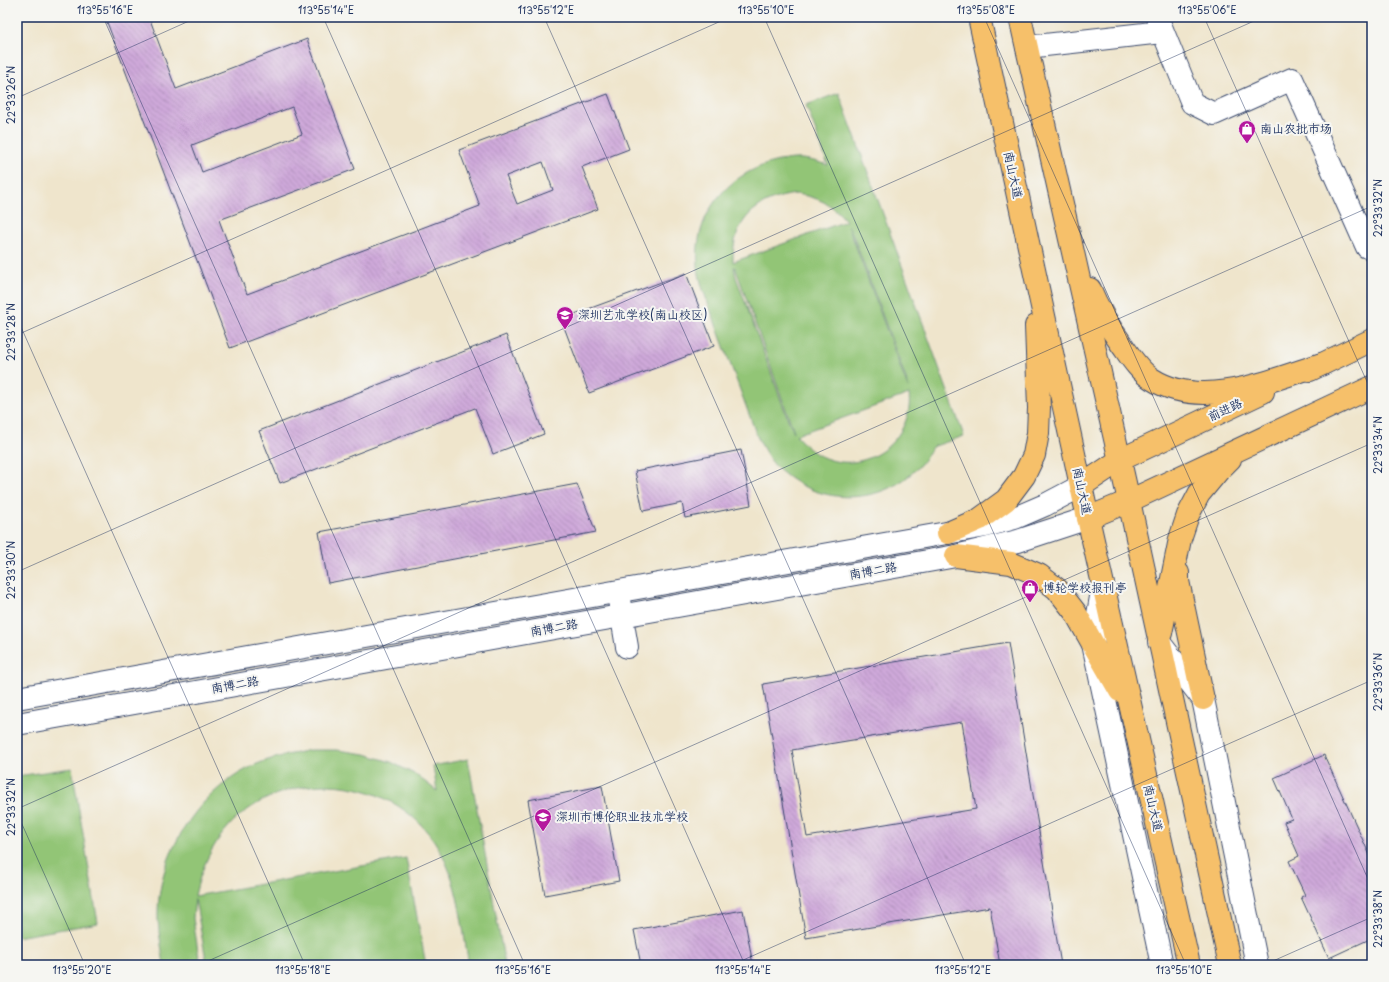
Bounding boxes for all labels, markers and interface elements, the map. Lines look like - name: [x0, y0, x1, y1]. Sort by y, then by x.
- text: 113°55'16"E: [77, 2, 133, 17]
- text: 113°55'14"E: [298, 2, 354, 17]
- text: 113°55'12"E: [518, 2, 574, 17]
- text: 113°55'10"E: [738, 2, 794, 17]
- text: 113°55'08"E: [957, 2, 1015, 17]
- text: 113°55'06"E: [1178, 2, 1236, 17]
- text: 22°33'26"N: [3, 66, 18, 124]
- shop icon: 南山农批市场: [1237, 119, 1257, 144]
- place label: 南山农批市场: [1260, 119, 1332, 137]
- street label: 南山大道: [1000, 149, 1028, 200]
- text: 22°33'32"N: [1370, 179, 1385, 237]
- text: 22°33'28"N: [3, 303, 18, 361]
- school or university icon: 深圳艺术学校(南山校区): [555, 305, 575, 330]
- place label: 深圳艺术学校(南山校区): [578, 305, 707, 323]
- street label: 前进路: [1204, 393, 1245, 425]
- text: 22°33'34"N: [1370, 416, 1385, 474]
- street label: 南山大道: [1069, 465, 1097, 516]
- text: 22°33'30"N: [3, 540, 18, 599]
- street label: 南博二路: [848, 557, 898, 583]
- shop icon: 博轮学校报刊亭: [1020, 578, 1040, 603]
- place label: 博轮学校报刊亭: [1043, 578, 1127, 596]
- street label: 南博二路: [529, 614, 579, 640]
- text: 22°33'36"N: [1370, 653, 1385, 711]
- street label: 南博二路: [210, 671, 260, 697]
- text: 22°33'32"N: [3, 778, 18, 836]
- street label: 南山大道: [1140, 782, 1168, 833]
- school or university icon: 深圳市博伦职业技术学校: [533, 807, 553, 832]
- place label: 深圳市博伦职业技术学校: [556, 807, 688, 825]
- text: 22°33'38"N: [1370, 890, 1385, 948]
- text: 113°55'20"E: [52, 962, 112, 977]
- text: 113°55'18"E: [275, 962, 331, 977]
- text: 113°55'16"E: [495, 962, 551, 977]
- text: 113°55'14"E: [715, 962, 771, 977]
- text: 113°55'12"E: [935, 962, 991, 977]
- text: 113°55'10"E: [1156, 962, 1212, 977]

